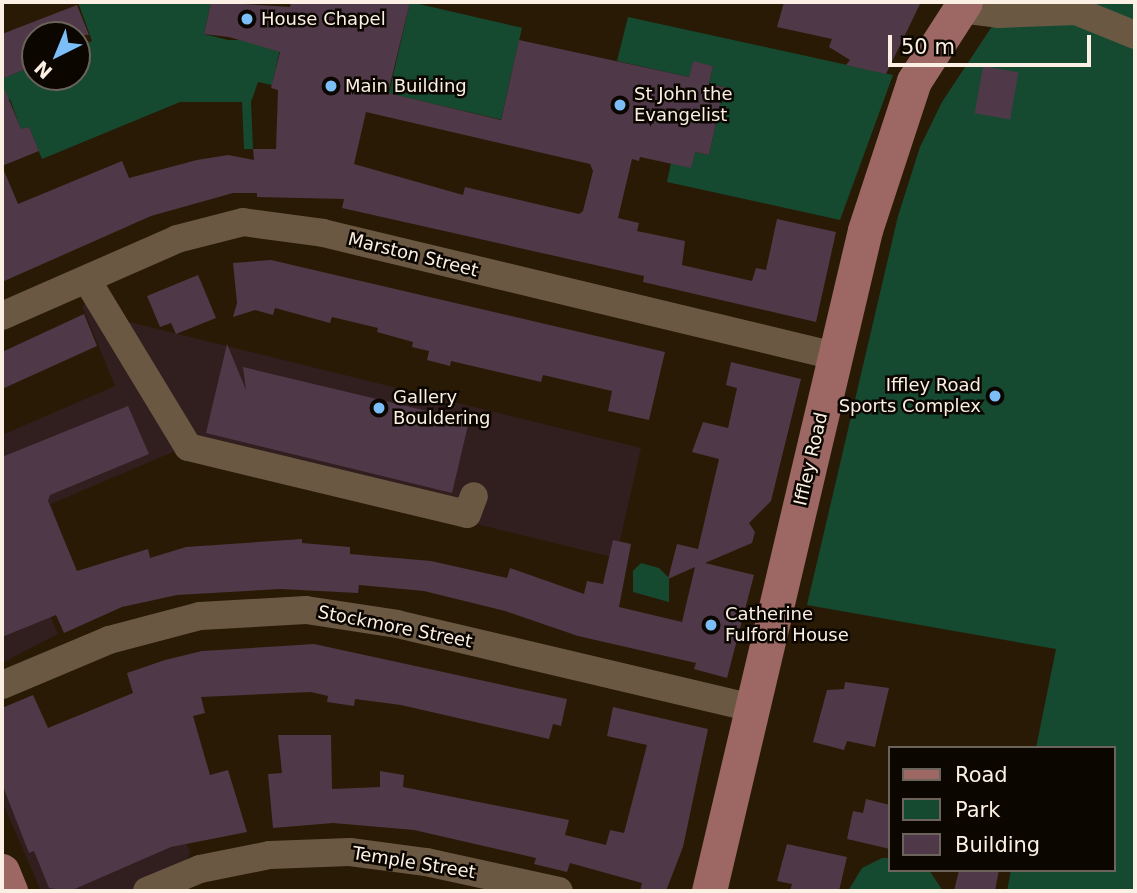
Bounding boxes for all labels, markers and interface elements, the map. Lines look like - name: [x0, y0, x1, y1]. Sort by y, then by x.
- place label: House Chapel: [261, 8, 386, 30]
- marker: House Chapel: [239, 11, 255, 27]
- north arrow: [21, 21, 91, 91]
- scale bar: [892, 21, 1095, 65]
- text: 50 m: [901, 35, 955, 59]
- text: N: [30, 56, 56, 83]
- place label: Main Building: [345, 75, 467, 97]
- marker: Main Building: [323, 78, 339, 94]
- place label: St John the Evangelist: [634, 84, 733, 126]
- marker: St John the Evangelist: [612, 97, 628, 113]
- street label: Marston Street: [346, 228, 480, 282]
- place label: Iffley Road Sports Complex: [839, 375, 981, 418]
- place label: Gallery Bouldering: [393, 387, 491, 430]
- marker: Iffley Road Sports Complex: [987, 388, 1003, 404]
- marker: Gallery Bouldering: [371, 400, 387, 416]
- street label: Iffley Road: [790, 410, 832, 508]
- street label: Stockmore Street: [316, 601, 474, 653]
- place label: Catherine Fulford House: [725, 604, 849, 646]
- marker: Catherine Fulford House: [703, 617, 719, 633]
- legend: [888, 746, 1116, 872]
- text: Road: [955, 763, 1008, 787]
- text: Park: [955, 798, 1000, 822]
- text: Building: [955, 833, 1040, 857]
- street label: Temple Street: [351, 843, 477, 883]

